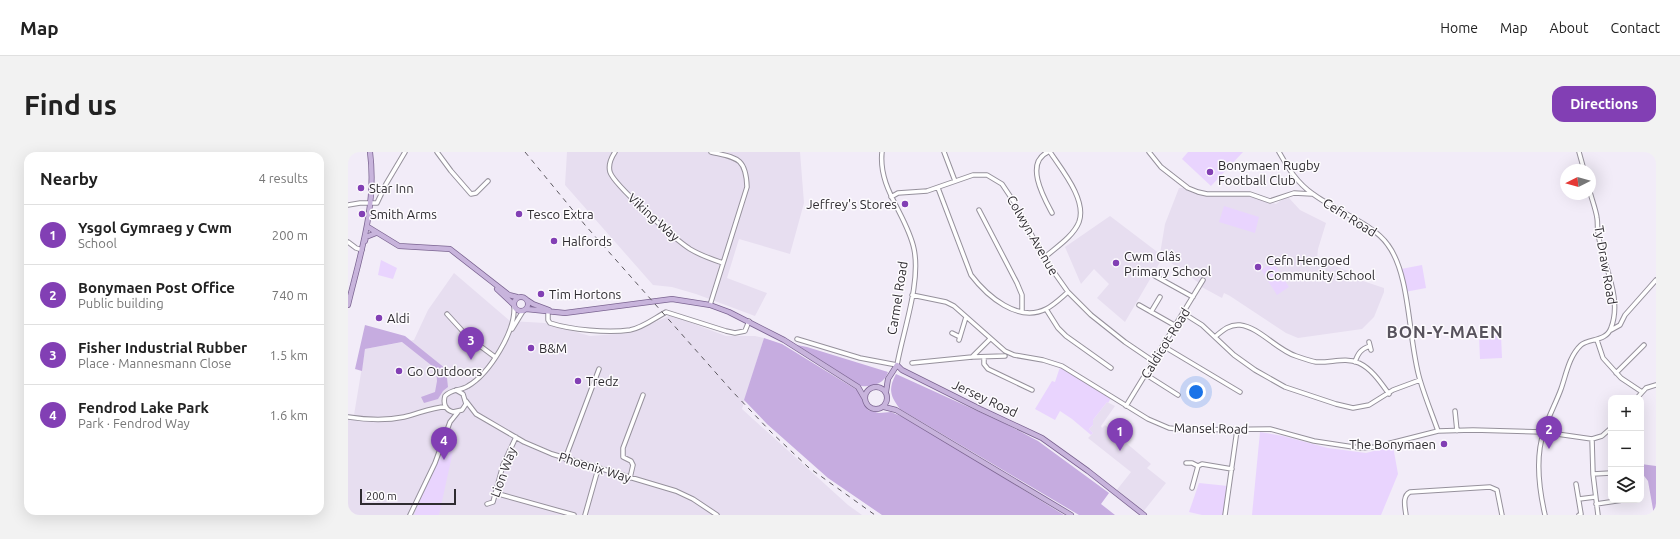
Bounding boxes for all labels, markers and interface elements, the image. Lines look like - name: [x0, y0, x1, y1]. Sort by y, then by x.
- text: Map: [20, 17, 59, 39]
- text: Home: [1440, 20, 1478, 36]
- text: Map: [1500, 20, 1528, 36]
- text: About: [1550, 20, 1589, 36]
- text: Contact: [1611, 20, 1660, 36]
- button: Directions: [1552, 86, 1656, 122]
- text: Find us: [24, 89, 117, 120]
- place label: Bonymaen Rugby Football Club: [1218, 158, 1320, 187]
- north arrow: [1560, 164, 1596, 200]
- marker: Bonymaen Rugby Football Club: [1205, 167, 1215, 177]
- text: Nearby: [40, 169, 98, 188]
- text: 4 results: [258, 171, 308, 185]
- place label: Star Inn: [369, 181, 414, 195]
- marker: Star Inn: [356, 183, 366, 193]
- street label: Viking Way: [625, 190, 683, 244]
- street label: Colwyn Avenue: [1005, 193, 1061, 277]
- street label: Cefn Road: [1321, 195, 1379, 239]
- place label: Jeffrey's Stores: [806, 197, 897, 211]
- marker: Jeffrey's Stores: [900, 199, 910, 209]
- place label: Smith Arms: [370, 207, 437, 221]
- place label: Tesco Extra: [527, 207, 594, 221]
- marker: Smith Arms: [357, 209, 367, 219]
- marker: Tesco Extra: [514, 209, 524, 219]
- text: Ysgol Gymraeg y Cwm: [78, 219, 232, 236]
- street label: Ty Draw Road: [1592, 224, 1620, 306]
- text: 1: [49, 228, 57, 242]
- text: 200 m: [272, 228, 308, 242]
- place label: Halfords: [562, 234, 612, 248]
- text: School: [78, 236, 117, 250]
- marker: Halfords: [549, 236, 559, 246]
- place label: Cwm Glâs Primary School: [1124, 249, 1212, 278]
- place label: Cefn Hengoed Community School: [1266, 253, 1376, 282]
- marker: Cwm Glâs Primary School: [1111, 258, 1121, 268]
- street label: Carmel Road: [884, 260, 910, 336]
- marker: Cefn Hengoed Community School: [1253, 262, 1263, 272]
- text: Bonymaen Post Office: [78, 279, 235, 296]
- place label: Tim Hortons: [549, 287, 622, 301]
- text: 2: [49, 288, 57, 302]
- text: 740 m: [272, 288, 308, 302]
- marker: Tim Hortons: [536, 289, 546, 299]
- text: Public building: [78, 296, 164, 310]
- street label: Caldicot Road: [1138, 305, 1192, 381]
- place label: Aldi: [387, 311, 410, 325]
- marker: Aldi: [374, 313, 384, 323]
- district label: BON-Y-MAEN: [1386, 322, 1504, 341]
- pin: 3: [458, 327, 484, 360]
- text: Fisher Industrial Rubber: [78, 339, 247, 356]
- place label: B&M: [539, 341, 567, 355]
- marker: B&M: [526, 343, 536, 353]
- text: 3: [49, 348, 57, 362]
- text: 1.5 km: [269, 348, 308, 362]
- text: Place · Mannesmann Close: [78, 356, 231, 370]
- place label: Go Outdoors: [407, 364, 483, 378]
- marker: Go Outdoors: [394, 366, 404, 376]
- place label: Tredz: [586, 374, 618, 388]
- marker: Tredz: [573, 376, 583, 386]
- street label: Jersey Road: [950, 377, 1020, 419]
- your location: [1186, 382, 1206, 402]
- map controls: [1608, 395, 1644, 503]
- button: +: [1608, 395, 1644, 431]
- text: Fendrod Lake Park: [78, 399, 209, 416]
- text: 4: [49, 408, 57, 422]
- text: 1.6 km: [269, 408, 308, 422]
- text: Park · Fendrod Way: [78, 416, 190, 430]
- pin: 2: [1536, 416, 1562, 449]
- pin: 1: [1107, 418, 1133, 451]
- street label: Mansel Road: [1174, 420, 1248, 436]
- pin: 4: [431, 427, 457, 460]
- button: −: [1608, 431, 1644, 467]
- place label: The Bonymaen: [1349, 437, 1436, 451]
- marker: The Bonymaen: [1439, 439, 1449, 449]
- street label: Lion Way: [487, 445, 519, 499]
- street label: Phoenix Way: [557, 449, 633, 485]
- button: layers: [1608, 467, 1644, 503]
- scale bar: [360, 487, 456, 506]
- text: 200 m: [366, 490, 397, 502]

